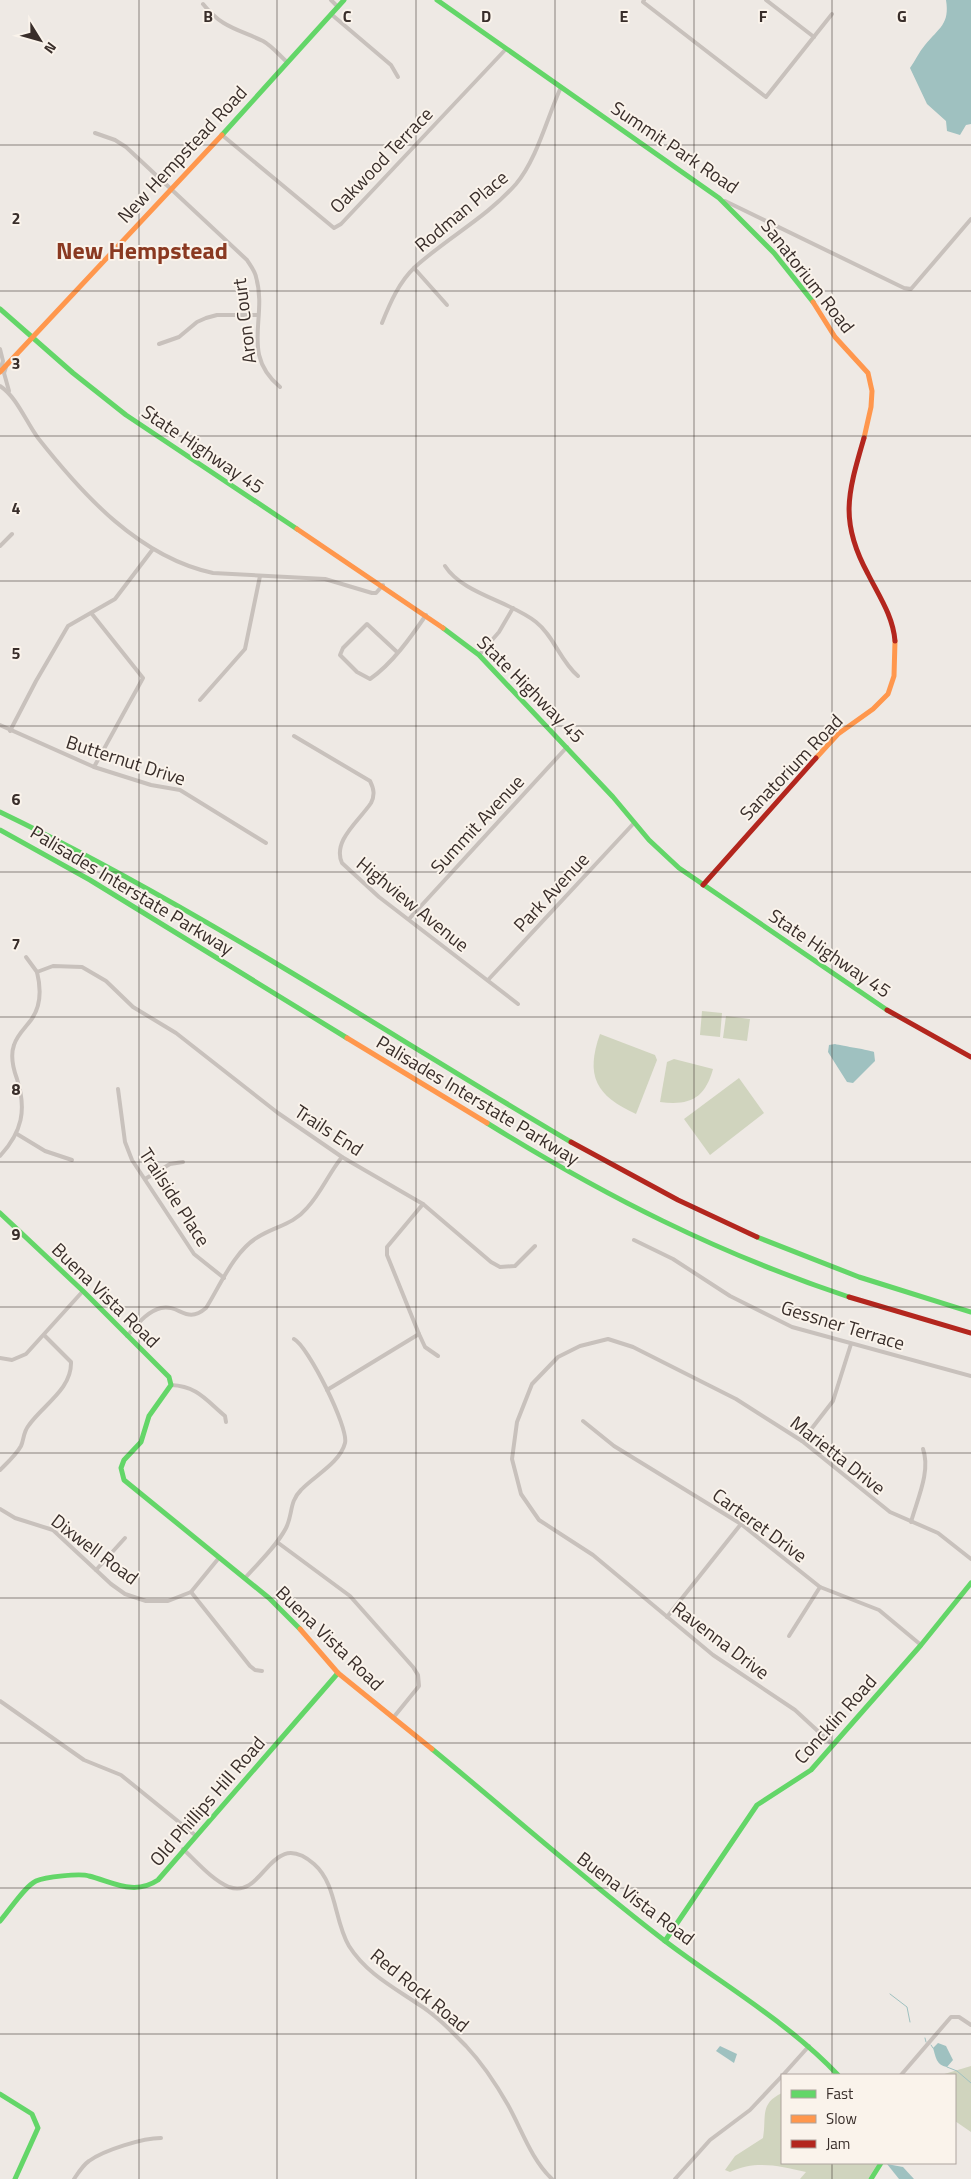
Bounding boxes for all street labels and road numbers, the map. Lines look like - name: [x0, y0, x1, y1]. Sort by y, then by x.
- street label: New Hempstead Road: [110, 78, 253, 229]
- street label: Summit Park Road: [605, 93, 745, 200]
- street label: Oakwood Terrace: [322, 100, 439, 219]
- street label: Rodman Place: [408, 163, 514, 258]
- street label: Sanatorium Road: [754, 212, 862, 339]
- street label: Aron Court: [224, 276, 263, 365]
- street label: State Highway 45: [136, 397, 270, 500]
- street label: State Highway 45: [471, 628, 592, 749]
- street label: Sanatorium Road: [732, 707, 849, 826]
- street label: Butternut Drive: [63, 727, 190, 792]
- street label: Summit Avenue: [423, 767, 530, 880]
- street label: Palisades Interstate Parkway: [25, 817, 239, 962]
- street label: Park Avenue: [506, 845, 595, 938]
- street label: Highview Avenue: [351, 849, 476, 958]
- street label: State Highway 45: [763, 901, 897, 1004]
- street label: Palisades Interstate Parkway: [371, 1027, 585, 1172]
- street label: Trails End: [289, 1097, 369, 1163]
- street label: Trailside Place: [133, 1142, 218, 1252]
- street label: Buena Vista Road: [46, 1235, 167, 1354]
- street label: Gessner Terrace: [778, 1292, 909, 1357]
- street label: Marietta Drive: [784, 1408, 892, 1501]
- street label: Carteret Drive: [707, 1480, 814, 1569]
- street label: Dixwell Road: [45, 1506, 145, 1591]
- street label: Buena Vista Road: [270, 1578, 391, 1697]
- street label: Ravenna Drive: [667, 1593, 776, 1686]
- street label: Concklin Road: [786, 1667, 883, 1770]
- street label: Old Phillips Hill Road: [142, 1729, 271, 1872]
- street label: Buena Vista Road: [571, 1844, 701, 1952]
- street label: Red Rock Road: [365, 1941, 476, 2039]

